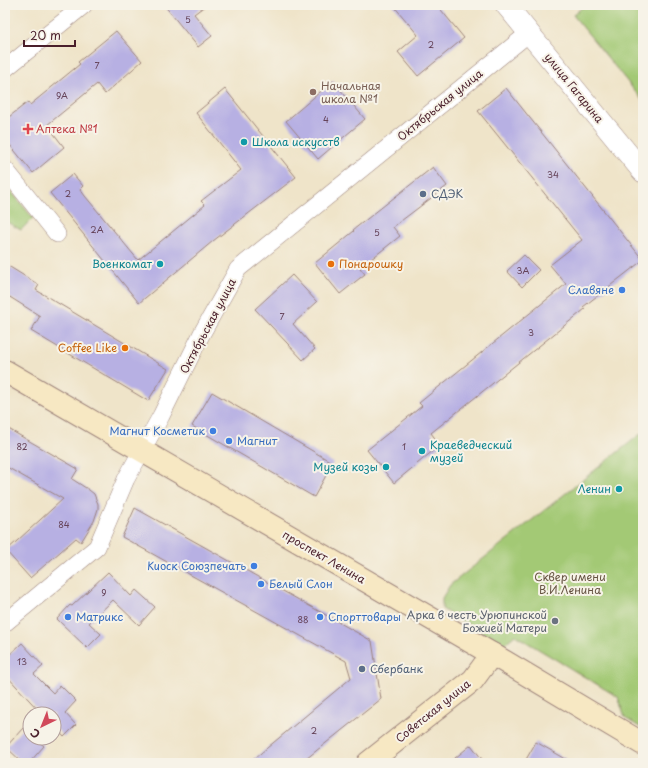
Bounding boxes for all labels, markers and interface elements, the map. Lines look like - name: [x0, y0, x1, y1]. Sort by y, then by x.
- house number: 5: [185, 12, 191, 26]
- scale bar: [24, 22, 75, 48]
- text: 20 m: [30, 26, 61, 44]
- house number: 2: [428, 37, 434, 51]
- street label: улица Гагарина: [541, 49, 608, 126]
- house number: 7: [94, 58, 100, 72]
- street label: Октябрьская улица: [393, 65, 486, 144]
- place label: Начальная школа №1: [321, 77, 381, 107]
- marker: Начальная школа №1: [308, 87, 318, 97]
- house number: 9А: [56, 88, 68, 102]
- house number: 4: [323, 112, 329, 126]
- place label: Аптека №1: [36, 120, 98, 137]
- marker: Аптека №1: [23, 124, 33, 134]
- place label: Школа искусств: [252, 133, 340, 150]
- marker: Школа искусств: [239, 137, 249, 147]
- house number: 34: [547, 167, 559, 181]
- place label: СДЭК: [431, 185, 464, 202]
- house number: 2: [65, 186, 71, 200]
- marker: СДЭК: [418, 189, 428, 199]
- house number: 2А: [90, 222, 104, 236]
- house number: 5: [374, 225, 380, 239]
- place label: Военкомат: [92, 255, 153, 272]
- place label: Понарошку: [339, 255, 403, 272]
- marker: Военкомат: [155, 259, 165, 269]
- marker: Понарошку: [326, 259, 336, 269]
- house number: 3А: [517, 263, 530, 277]
- street label: Октябрьская улица: [175, 275, 240, 376]
- place label: Славяне: [568, 281, 614, 298]
- marker: Славяне: [617, 285, 627, 295]
- house number: 7: [279, 309, 285, 323]
- house number: 3: [528, 325, 534, 339]
- place label: Coffee Like: [58, 339, 117, 356]
- marker: Coffee Like: [120, 343, 130, 353]
- place label: Магнит Косметик: [109, 422, 205, 439]
- marker: Магнит Косметик: [208, 426, 218, 436]
- place label: Магнит: [237, 432, 278, 449]
- marker: Магнит: [224, 436, 234, 446]
- place label: Краеведческий музей: [430, 436, 512, 466]
- house number: 82: [16, 439, 28, 453]
- house number: 1: [402, 439, 406, 453]
- marker: Краеведческий музей: [417, 446, 427, 456]
- place label: Музей козы: [313, 458, 378, 475]
- marker: Музей козы: [381, 462, 391, 472]
- place label: Ленин: [578, 480, 611, 497]
- marker: Ленин: [614, 484, 624, 494]
- house number: 84: [58, 517, 70, 531]
- street label: проспект Ленина: [279, 526, 369, 587]
- place label: Киоск Союзпечать: [147, 557, 246, 574]
- marker: Киоск Союзпечать: [249, 561, 259, 571]
- park label: Сквер имени В.И.Ленина: [534, 568, 606, 598]
- place label: Белый Слон: [269, 575, 333, 592]
- marker: Белый Слон: [256, 579, 266, 589]
- house number: 9: [101, 585, 107, 599]
- place label: Арка в честь Урюпинской Божией Матери: [407, 606, 547, 636]
- place label: Матрикс: [76, 608, 124, 625]
- place label: Спорттовары: [328, 608, 401, 625]
- marker: Матрикс: [63, 612, 73, 622]
- house number: 88: [297, 612, 309, 626]
- marker: Спорттовары: [315, 612, 325, 622]
- marker: Арка в честь Урюпинской Божией Матери: [550, 616, 560, 626]
- house number: 13: [17, 654, 27, 668]
- place label: Сбербанк: [370, 660, 424, 677]
- marker: Сбербанк: [357, 664, 367, 674]
- street label: Советская улица: [391, 675, 474, 746]
- north arrow: [22, 706, 62, 746]
- house number: 2: [311, 723, 317, 737]
- text: С: [26, 725, 44, 743]

